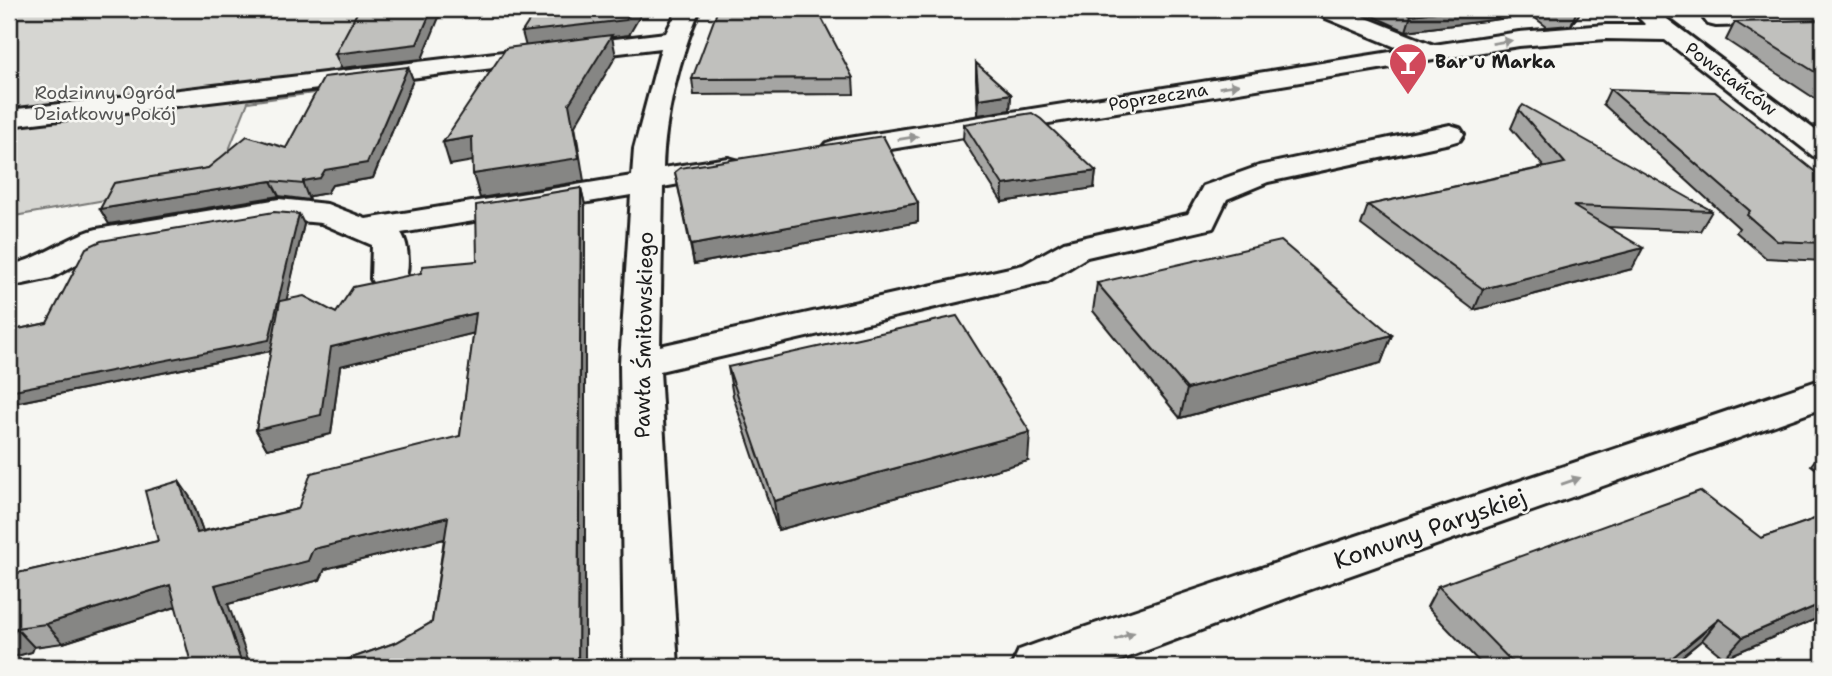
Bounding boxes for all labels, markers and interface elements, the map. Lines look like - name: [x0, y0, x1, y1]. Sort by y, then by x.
- one-way arrow: [1491, 36, 1513, 47]
- street label: Powstańców: [1680, 37, 1782, 122]
- bar icon: Bar u Marka: [1387, 41, 1429, 96]
- place label: Bar u Marka: [1435, 50, 1556, 74]
- street label: Poprzeczna: [1107, 77, 1209, 117]
- one-way arrow: [1218, 80, 1240, 91]
- park label: Rodzinny Ogród Działkowy Pokój: [34, 81, 176, 126]
- one-way arrow: [897, 132, 919, 143]
- street label: Pawła Śmiłowskiego: [627, 231, 660, 439]
- one-way arrow: [1561, 475, 1582, 486]
- street label: Komuny Paryskiej: [1329, 481, 1531, 577]
- one-way arrow: [1114, 630, 1135, 641]

